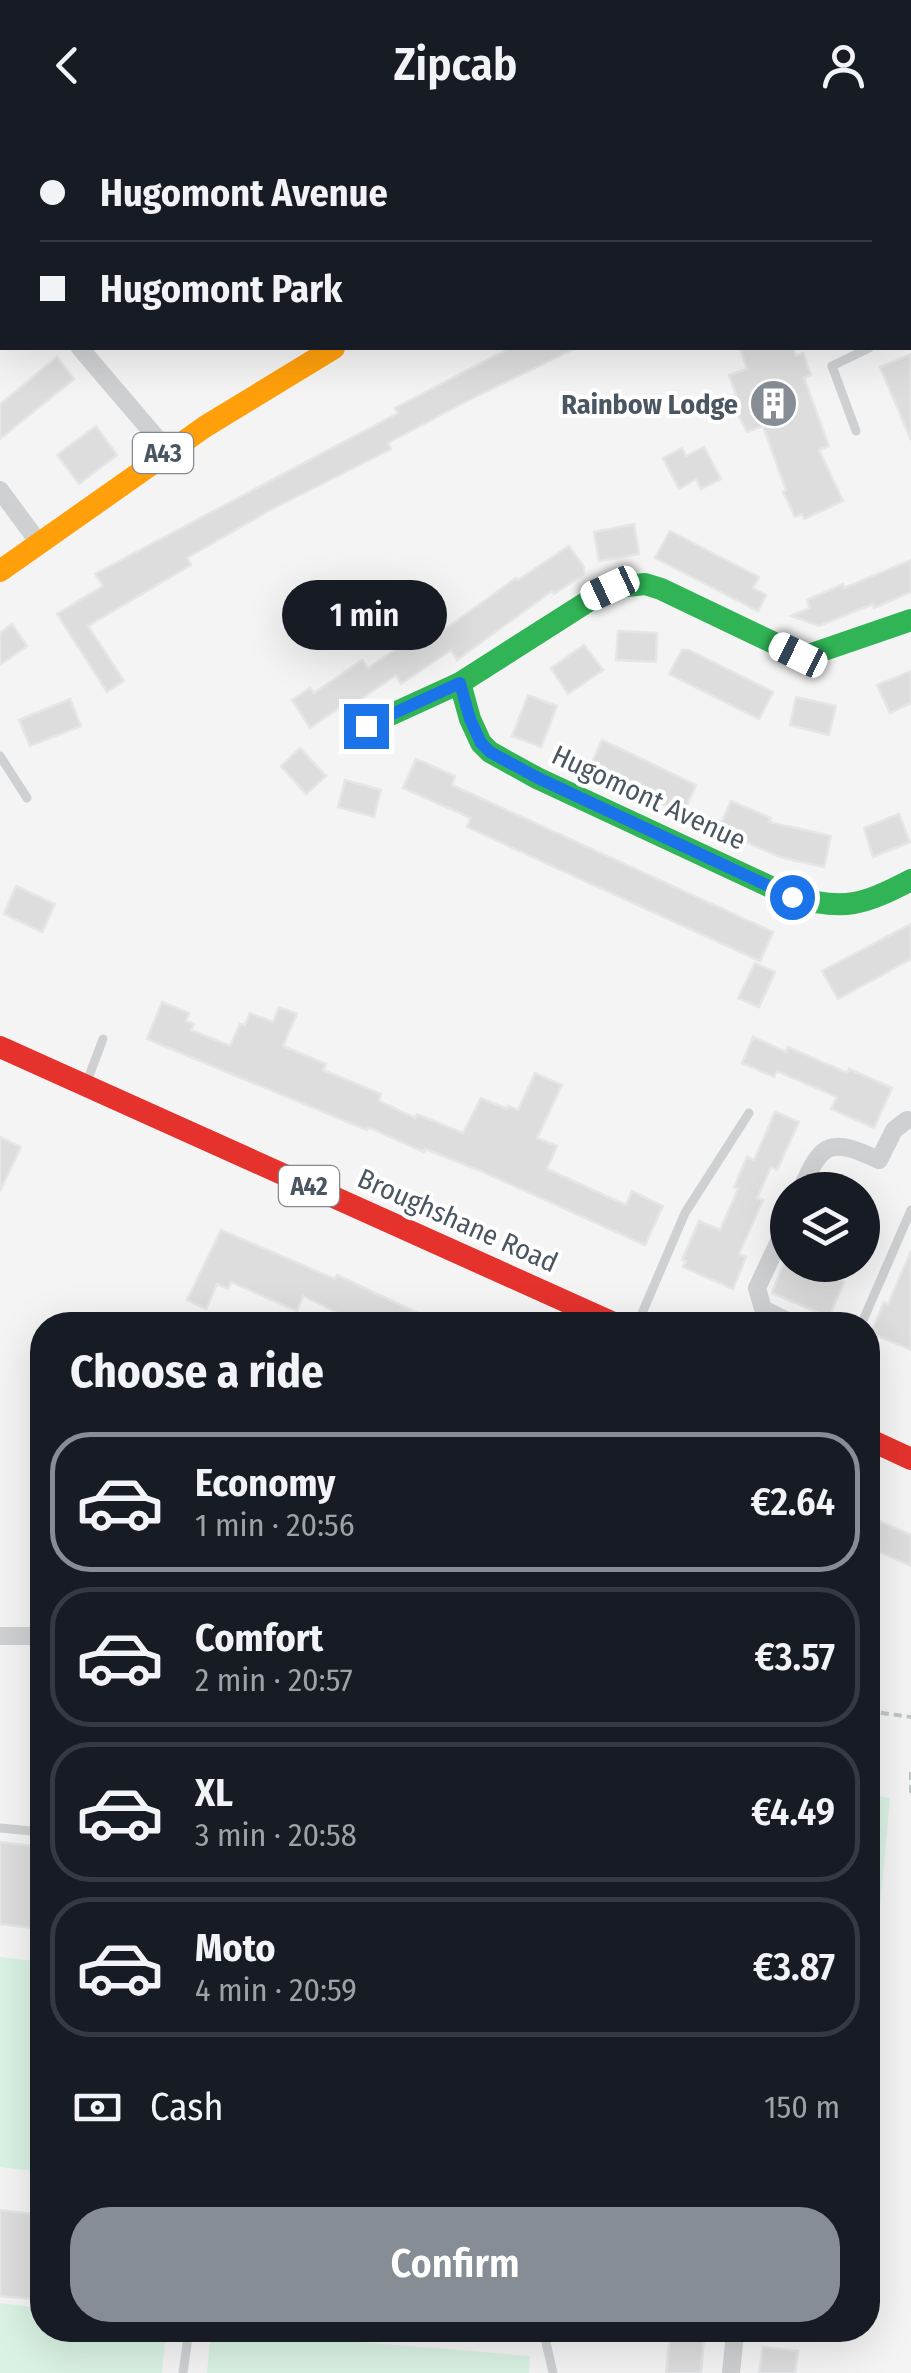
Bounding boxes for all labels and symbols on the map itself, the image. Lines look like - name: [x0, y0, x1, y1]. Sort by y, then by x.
- building icon: Rainbow Lodge: [747, 378, 799, 430]
- place label: Rainbow Lodge: [561, 388, 738, 421]
- road number: A43: [133, 433, 193, 473]
- car: [576, 562, 644, 614]
- callout: 1 min: [284, 581, 448, 651]
- car: [764, 628, 832, 682]
- route end: [344, 704, 389, 749]
- street label: Hugomont Avenue: [547, 738, 751, 857]
- route start: [770, 875, 815, 920]
- street label: Broughshane Road: [353, 1162, 563, 1279]
- road number: A42: [279, 1166, 339, 1206]

